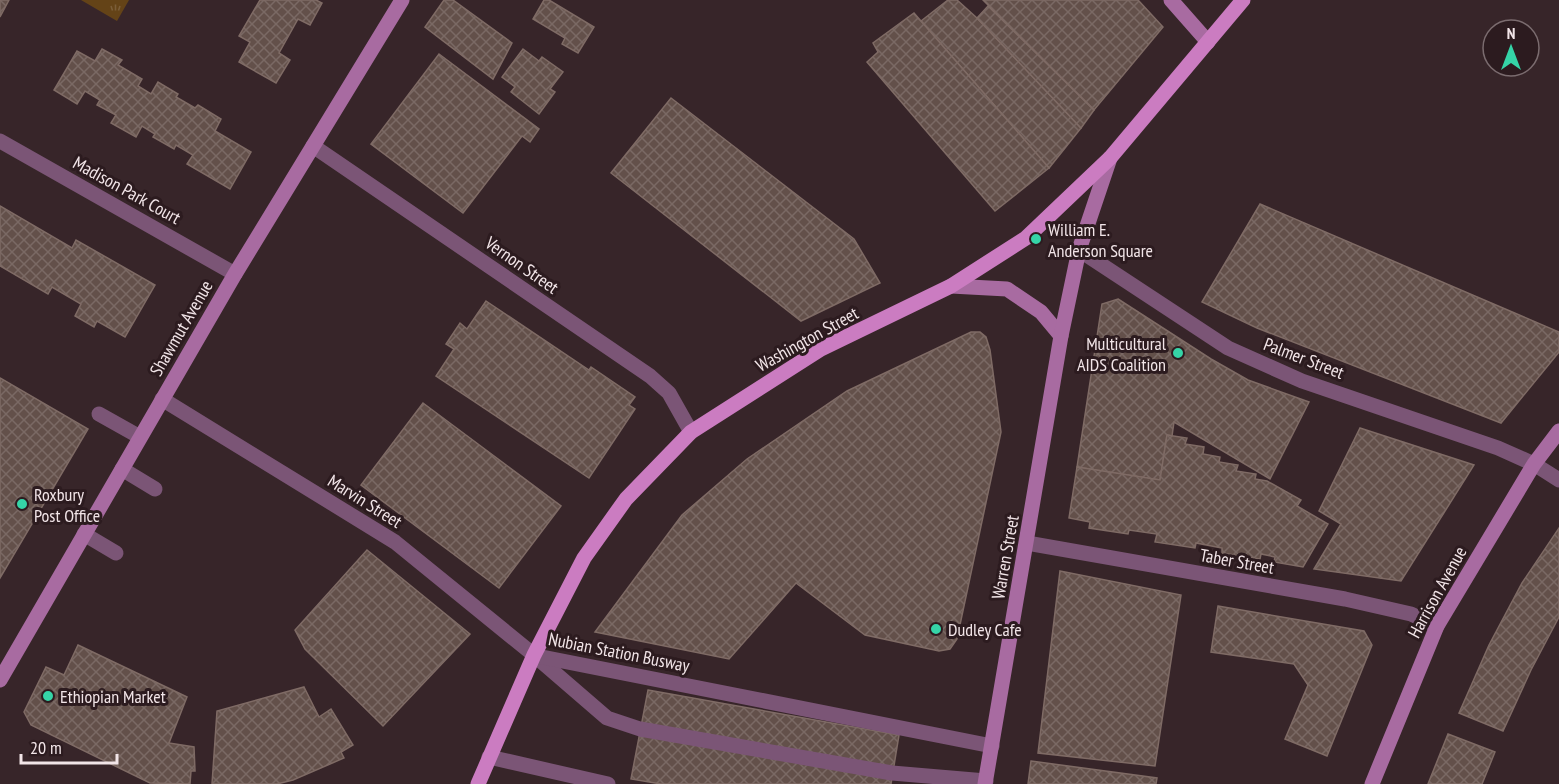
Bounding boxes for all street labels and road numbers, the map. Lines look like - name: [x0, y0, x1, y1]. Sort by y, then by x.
- street label: Madison Park Court: [69, 151, 185, 229]
- street label: Vernon Street: [480, 231, 563, 299]
- street label: Shawmut Avenue: [144, 276, 218, 380]
- street label: Washington Street: [752, 301, 862, 377]
- street label: Palmer Street: [1261, 332, 1347, 384]
- street label: Marvin Street: [324, 469, 407, 533]
- street label: Warren Street: [986, 513, 1024, 601]
- street label: Harrison Avenue: [1402, 542, 1472, 642]
- street label: Taber Street: [1198, 543, 1276, 579]
- street label: Nubian Station Busway: [546, 627, 692, 677]

